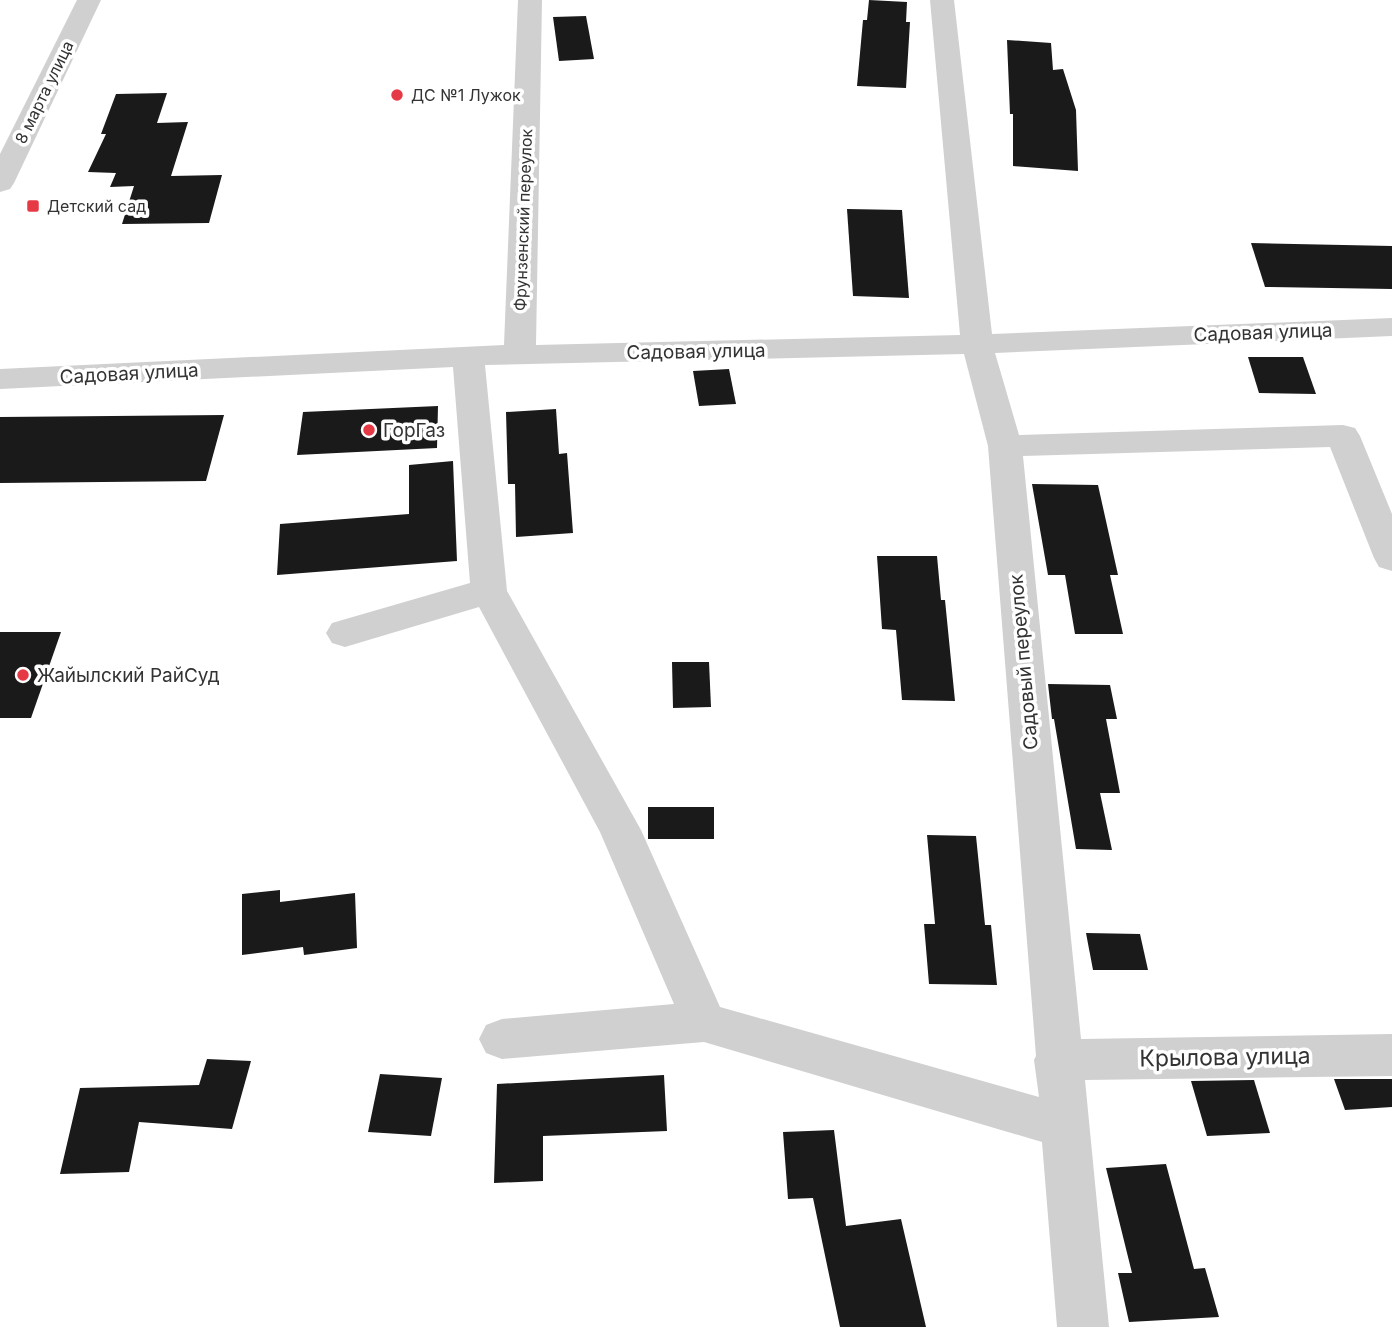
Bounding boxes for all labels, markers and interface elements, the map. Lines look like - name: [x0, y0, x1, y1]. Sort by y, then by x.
- street label: 8 марта улица: [10, 37, 78, 147]
- place label: ДС №1 Лужок: [411, 85, 521, 105]
- marker: ДС №1 Лужок: [389, 87, 405, 103]
- street label: Фрунзенский переулок: [510, 128, 536, 311]
- place label: Детский сад: [47, 196, 146, 216]
- marker: Детский сад: [25, 198, 41, 214]
- street label: Садовая улица: [1193, 319, 1333, 346]
- street label: Садовая улица: [626, 339, 766, 364]
- street label: Садовая улица: [59, 358, 199, 389]
- place label: ГорГаз: [383, 419, 445, 442]
- marker: ГорГаз: [361, 422, 377, 438]
- street label: Садовый переулок: [1004, 572, 1043, 751]
- place label: Жайылский РайСуд: [37, 664, 220, 687]
- marker: Жайылский РайСуд: [15, 667, 31, 683]
- street label: Крылова улица: [1139, 1042, 1311, 1072]

